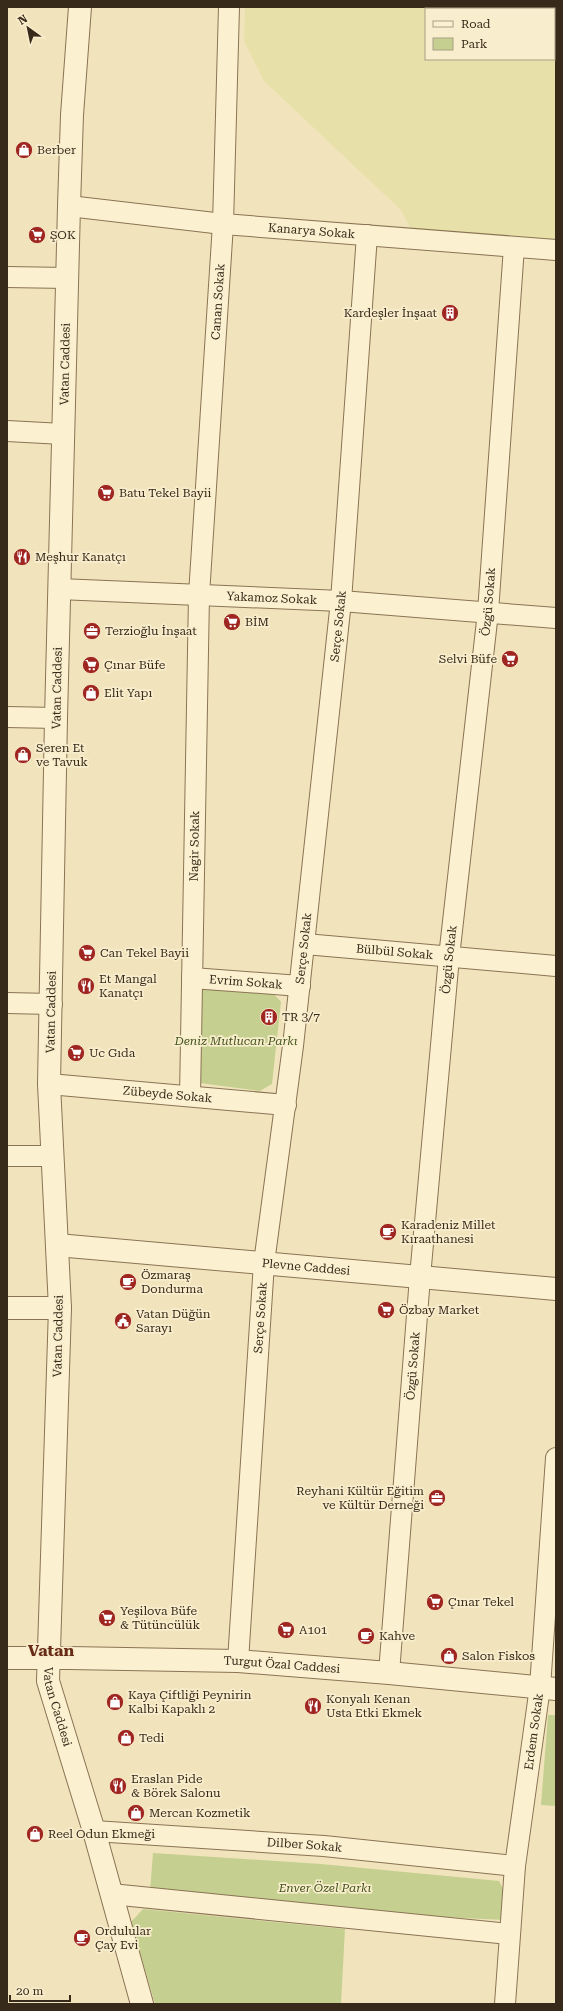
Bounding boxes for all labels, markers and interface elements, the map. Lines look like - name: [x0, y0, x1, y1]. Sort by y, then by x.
- north arrow: [8, 8, 48, 48]
- legend: [425, 8, 555, 60]
- text: N: [16, 12, 30, 28]
- text: Road: [461, 17, 491, 31]
- text: Park: [461, 37, 488, 51]
- shop icon: Berber: [14, 140, 34, 160]
- place label: Berber: [37, 143, 76, 157]
- street label: Kanarya Sokak: [268, 221, 356, 241]
- supermarket icon: ŞOK: [27, 225, 47, 245]
- place label: ŞOK: [50, 228, 76, 242]
- street label: Canan Sokak: [209, 263, 227, 340]
- building icon: Kardeşler İnşaat: [440, 303, 460, 323]
- place label: Kardeşler İnşaat: [344, 306, 438, 320]
- street label: Vatan Caddesi: [57, 323, 73, 405]
- supermarket icon: Batu Tekel Bayii: [96, 483, 116, 503]
- place label: Batu Tekel Bayii: [119, 486, 212, 500]
- restaurant icon: Meşhur Kanatçı: [12, 547, 32, 567]
- place label: Meşhur Kanatçı: [35, 550, 126, 564]
- street label: Özgü Sokak: [478, 566, 498, 637]
- street label: Yakamoz Sokak: [226, 589, 318, 607]
- street label: Serçe Sokak: [327, 590, 349, 663]
- supermarket icon: BİM: [222, 612, 242, 632]
- place label: BİM: [245, 615, 269, 629]
- office icon: Terzioğlu İnşaat: [82, 621, 102, 641]
- place label: Terzioğlu İnşaat: [105, 624, 197, 638]
- street label: Vatan Caddesi: [49, 647, 65, 729]
- supermarket icon: Selvi Büfe: [500, 649, 520, 669]
- place label: Selvi Büfe: [439, 652, 497, 666]
- supermarket icon: Çınar Büfe: [81, 655, 101, 675]
- place label: Çınar Büfe: [104, 658, 166, 672]
- shop icon: Elit Yapı: [81, 683, 101, 703]
- place label: Elit Yapı: [104, 686, 152, 700]
- place label: Seren Et ve Tavuk: [36, 741, 88, 769]
- shop icon: Seren Et ve Tavuk: [13, 745, 33, 765]
- street label: Nagir Sokak: [187, 810, 202, 882]
- street label: Serçe Sokak: [293, 912, 314, 985]
- street label: Özgü Sokak: [439, 924, 460, 994]
- street label: Bülbül Sokak: [355, 942, 434, 962]
- supermarket icon: Can Tekel Bayii: [77, 943, 97, 963]
- place label: Can Tekel Bayii: [100, 946, 189, 960]
- street label: Vatan Caddesi: [43, 971, 59, 1053]
- place label: Et Mangal Kanatçı: [99, 972, 157, 1000]
- street label: Evrim Sokak: [209, 972, 283, 992]
- restaurant icon: Et Mangal Kanatçı: [76, 976, 96, 996]
- building icon: TR 3/7: [259, 1007, 279, 1027]
- place label: TR 3/7: [282, 1010, 320, 1024]
- park label: Deniz Mutlucan Parkı: [173, 1034, 298, 1048]
- supermarket icon: Uc Gıda: [66, 1043, 86, 1063]
- place label: Uc Gıda: [89, 1046, 136, 1060]
- street label: Zübeyde Sokak: [122, 1084, 213, 1105]
- place label: Karadeniz Millet Kıraathanesi: [401, 1218, 496, 1246]
- cafe icon: Karadeniz Millet Kıraathanesi: [378, 1222, 398, 1242]
- street label: Plevne Caddesi: [261, 1256, 351, 1278]
- place label: Özmaraş Dondurma: [141, 1268, 204, 1296]
- cafe icon: Özmaraş Dondurma: [118, 1272, 138, 1292]
- street label: Serçe Sokak: [251, 1281, 270, 1354]
- street label: Vatan Caddesi: [50, 1295, 66, 1377]
- supermarket icon: Özbay Market: [376, 1300, 396, 1320]
- place label: Özbay Market: [399, 1303, 480, 1317]
- place label: Vatan Düğün Sarayı: [136, 1307, 211, 1335]
- public building icon: Vatan Düğün Sarayı: [113, 1311, 133, 1331]
- street label: Özgü Sokak: [403, 1331, 423, 1401]
- place label: Reyhani Kültür Eğitim ve Kültür Derneği: [296, 1484, 424, 1512]
- office icon: Reyhani Kültür Eğitim ve Kültür Derneği: [427, 1488, 447, 1508]
- supermarket icon: Çınar Tekel: [425, 1592, 445, 1612]
- place label: Çınar Tekel: [448, 1595, 514, 1609]
- place label: Yeşilova Büfe & Tütüncülük: [120, 1604, 200, 1632]
- supermarket icon: Yeşilova Büfe & Tütüncülük: [97, 1608, 117, 1628]
- supermarket icon: A101: [276, 1620, 296, 1640]
- place label: A101: [299, 1623, 328, 1637]
- cafe icon: Kahve: [356, 1626, 376, 1646]
- place label: Kahve: [379, 1629, 415, 1643]
- district label: Vatan: [28, 1641, 74, 1660]
- shop icon: Salon Fiskos: [439, 1646, 459, 1666]
- place label: Salon Fiskos: [462, 1649, 535, 1663]
- street label: Turgut Özal Caddesi: [223, 1654, 341, 1676]
- street label: Vatan Caddesi: [41, 1667, 75, 1748]
- place label: Kaya Çiftliği Peynirin Kalbi Kapaklı 2: [128, 1688, 252, 1716]
- shop icon: Kaya Çiftliği Peynirin Kalbi Kapaklı 2: [105, 1692, 125, 1712]
- place label: Konyalı Kenan Usta Etki Ekmek: [326, 1692, 422, 1720]
- street label: Erdem Sokak: [521, 1692, 546, 1771]
- restaurant icon: Konyalı Kenan Usta Etki Ekmek: [303, 1696, 323, 1716]
- shop icon: Tedi: [116, 1728, 136, 1748]
- place label: Tedi: [139, 1731, 165, 1745]
- place label: Eraslan Pide & Börek Salonu: [131, 1772, 221, 1800]
- restaurant icon: Eraslan Pide & Börek Salonu: [108, 1776, 128, 1796]
- shop icon: Mercan Kozmetik: [126, 1803, 146, 1823]
- place label: Mercan Kozmetik: [149, 1806, 251, 1820]
- shop icon: Reel Odun Ekmeği: [25, 1824, 45, 1844]
- place label: Reel Odun Ekmeği: [48, 1827, 155, 1841]
- street label: Dilber Sokak: [266, 1835, 343, 1855]
- park label: Enver Özel Parkı: [278, 1880, 372, 1895]
- place label: Ordulular Çay Evi: [95, 1924, 151, 1952]
- cafe icon: Ordulular Çay Evi: [72, 1928, 92, 1948]
- scale bar: [10, 1977, 70, 2003]
- text: 20 m: [16, 1984, 43, 1998]

